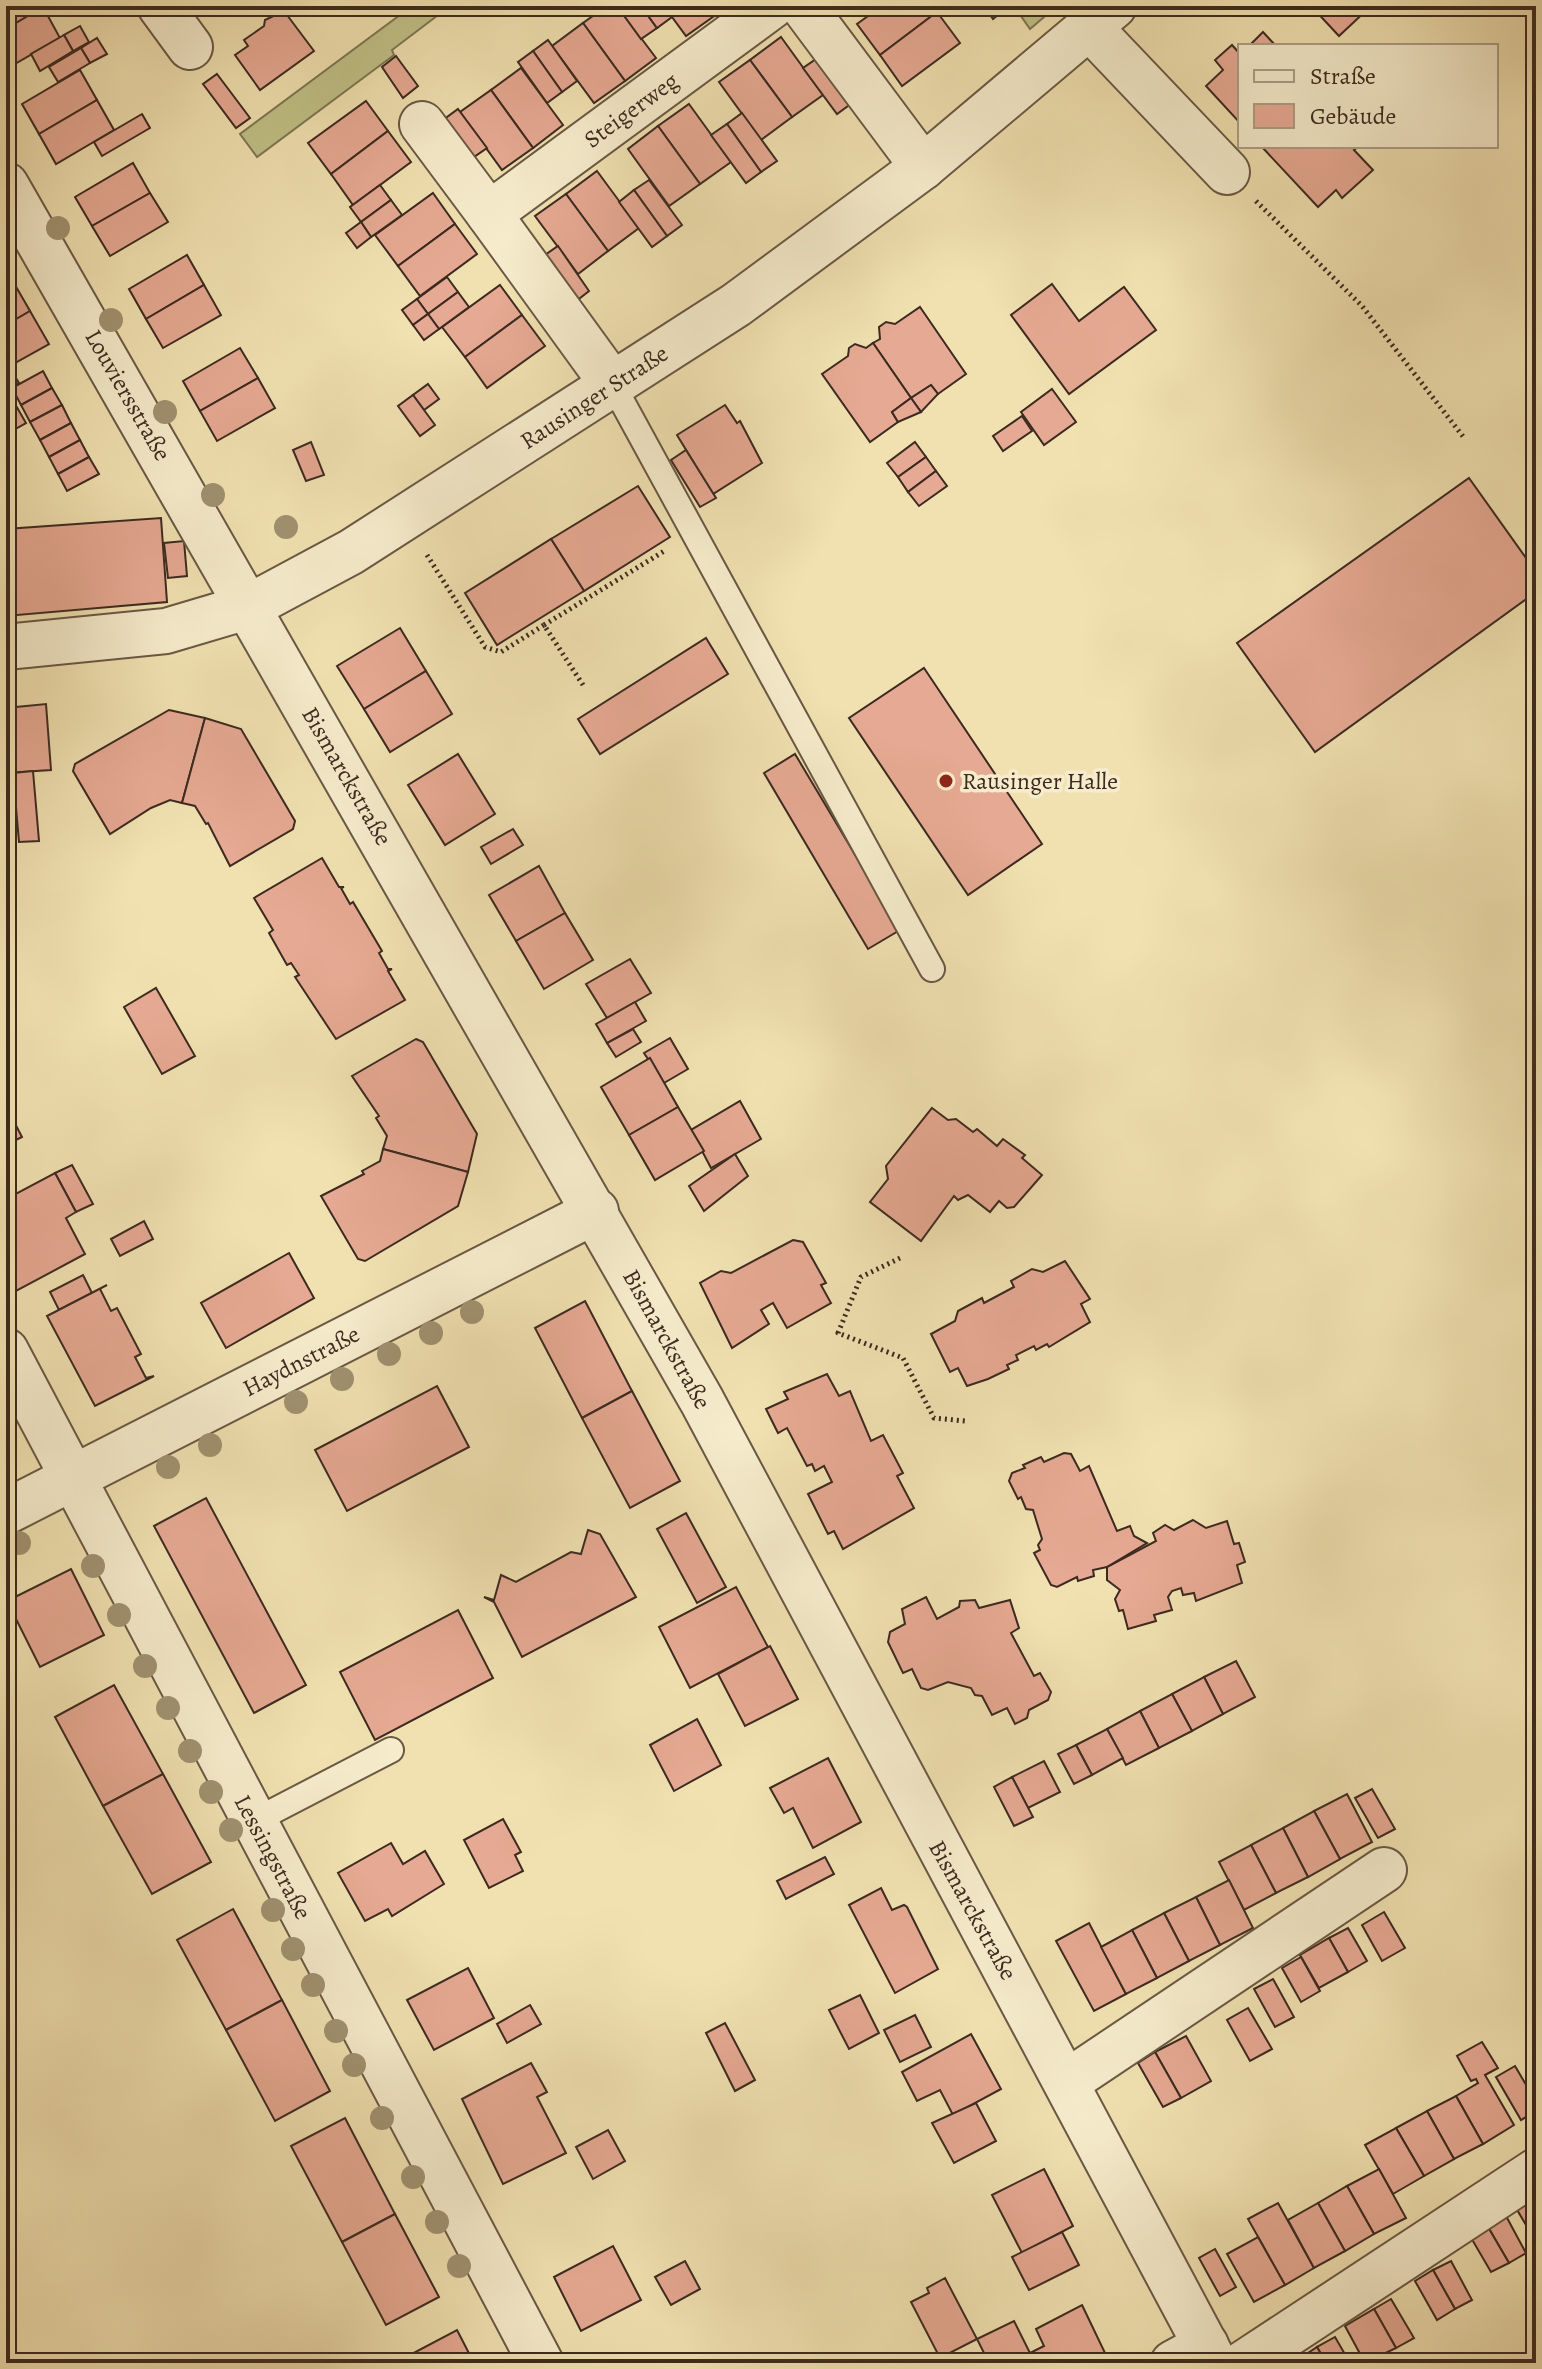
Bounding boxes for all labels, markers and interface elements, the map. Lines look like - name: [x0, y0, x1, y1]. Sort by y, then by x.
- legend: [1238, 44, 1498, 148]
- text: Straße: [1310, 60, 1376, 92]
- street label: Steigerweg: [577, 65, 685, 155]
- text: Gebäude: [1310, 100, 1396, 132]
- street label: Louviersstraße: [77, 323, 179, 467]
- street label: Rausinger Straße: [514, 337, 674, 457]
- street label: Bismarckstraße: [294, 701, 400, 851]
- place label: Rausinger Halle: [962, 765, 1118, 797]
- marker: Rausinger Halle: [937, 772, 955, 790]
- street label: Bismarckstraße: [615, 1263, 719, 1415]
- street label: Haydnstraße: [237, 1318, 365, 1404]
- street label: Lessingstraße: [227, 1789, 319, 1925]
- street label: Bismarckstraße: [921, 1834, 1025, 1986]

